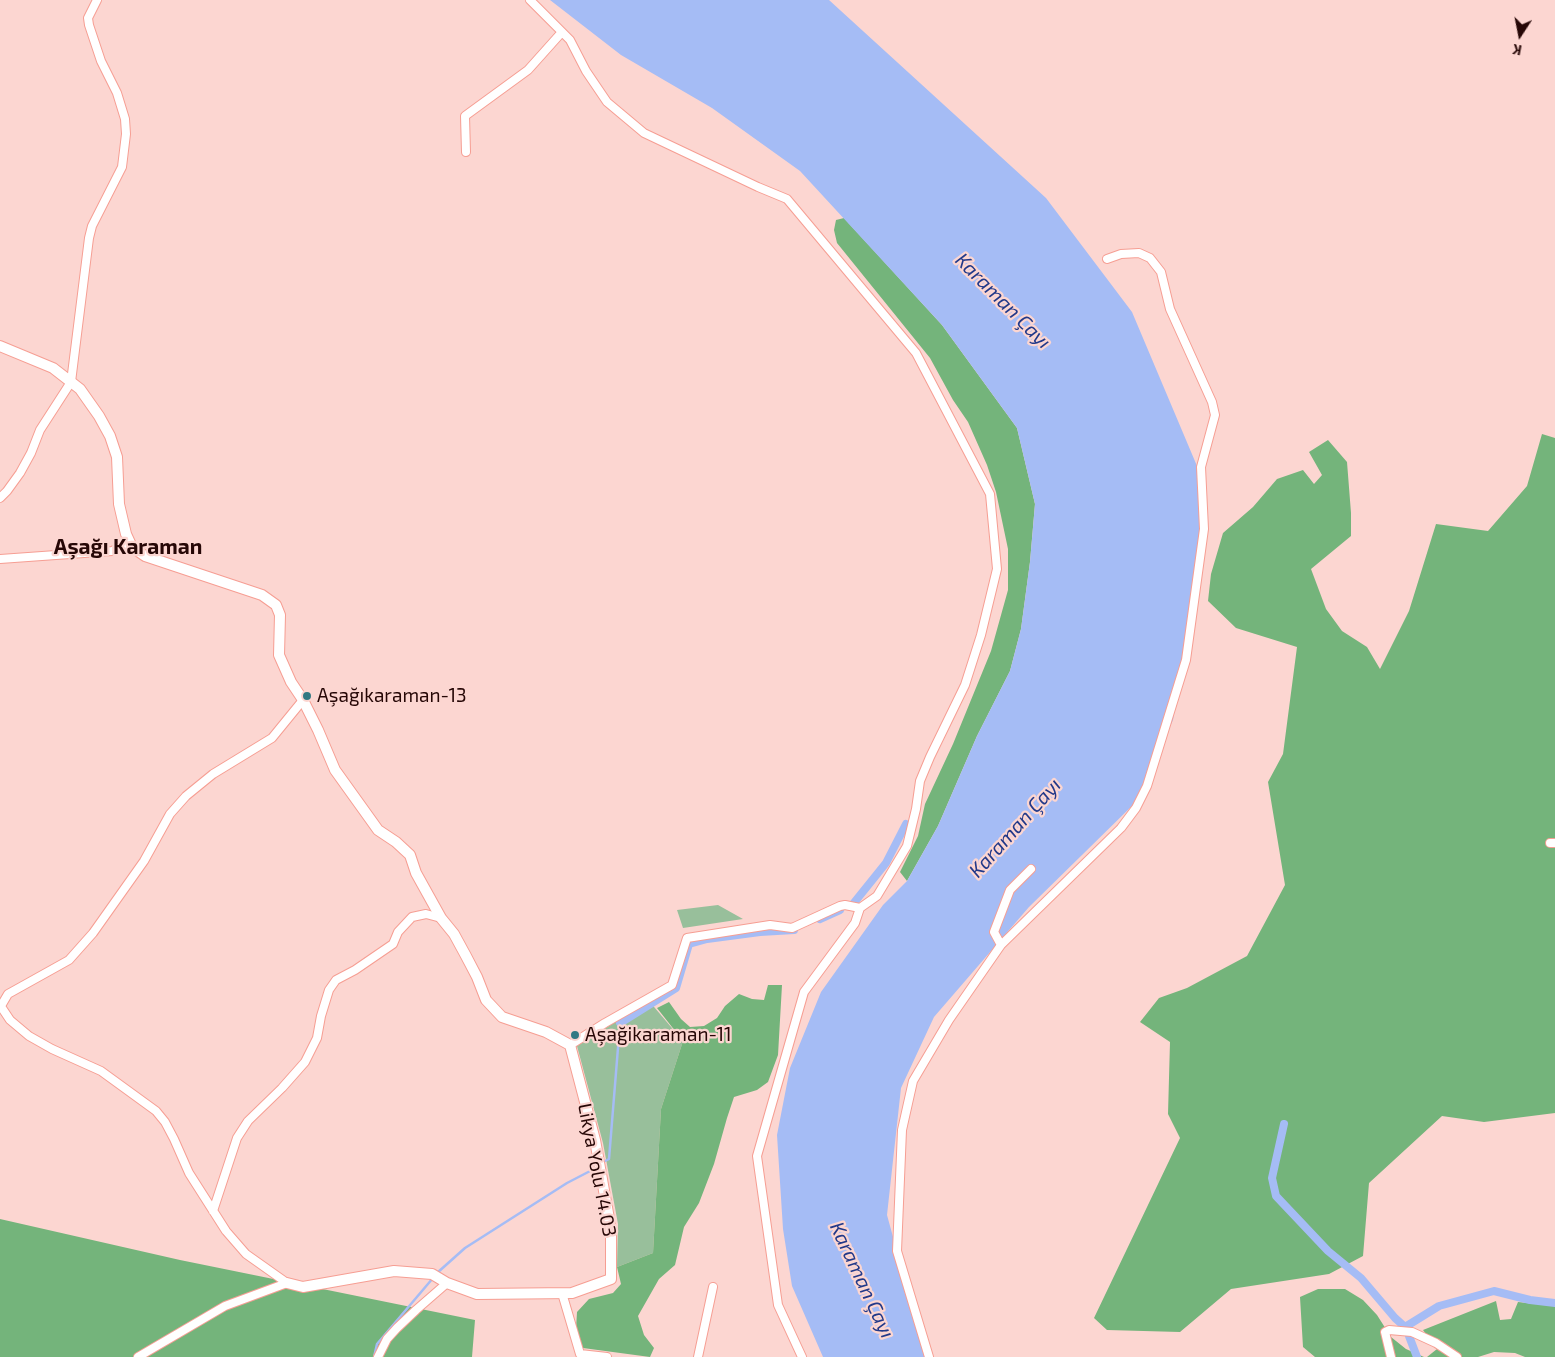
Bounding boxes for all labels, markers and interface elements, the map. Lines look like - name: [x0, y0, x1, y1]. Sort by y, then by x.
- north arrow: [1495, 10, 1545, 60]
- text: K: [1511, 41, 1523, 59]
- water label: Karaman Çayı: [950, 248, 1056, 354]
- district label: Aşağı Karaman: [54, 534, 202, 560]
- place label: Aşağıkaraman-13: [317, 685, 467, 707]
- marker: Aşağıkaraman-13: [301, 690, 313, 702]
- water label: Karaman Çayı: [964, 773, 1066, 883]
- place label: Aşağikaraman-11: [585, 1024, 732, 1046]
- marker: Aşağikaraman-11: [569, 1029, 581, 1041]
- street label: Likya Yolu 14.03: [573, 1101, 621, 1239]
- water label: Karaman Çayı: [825, 1218, 899, 1342]

